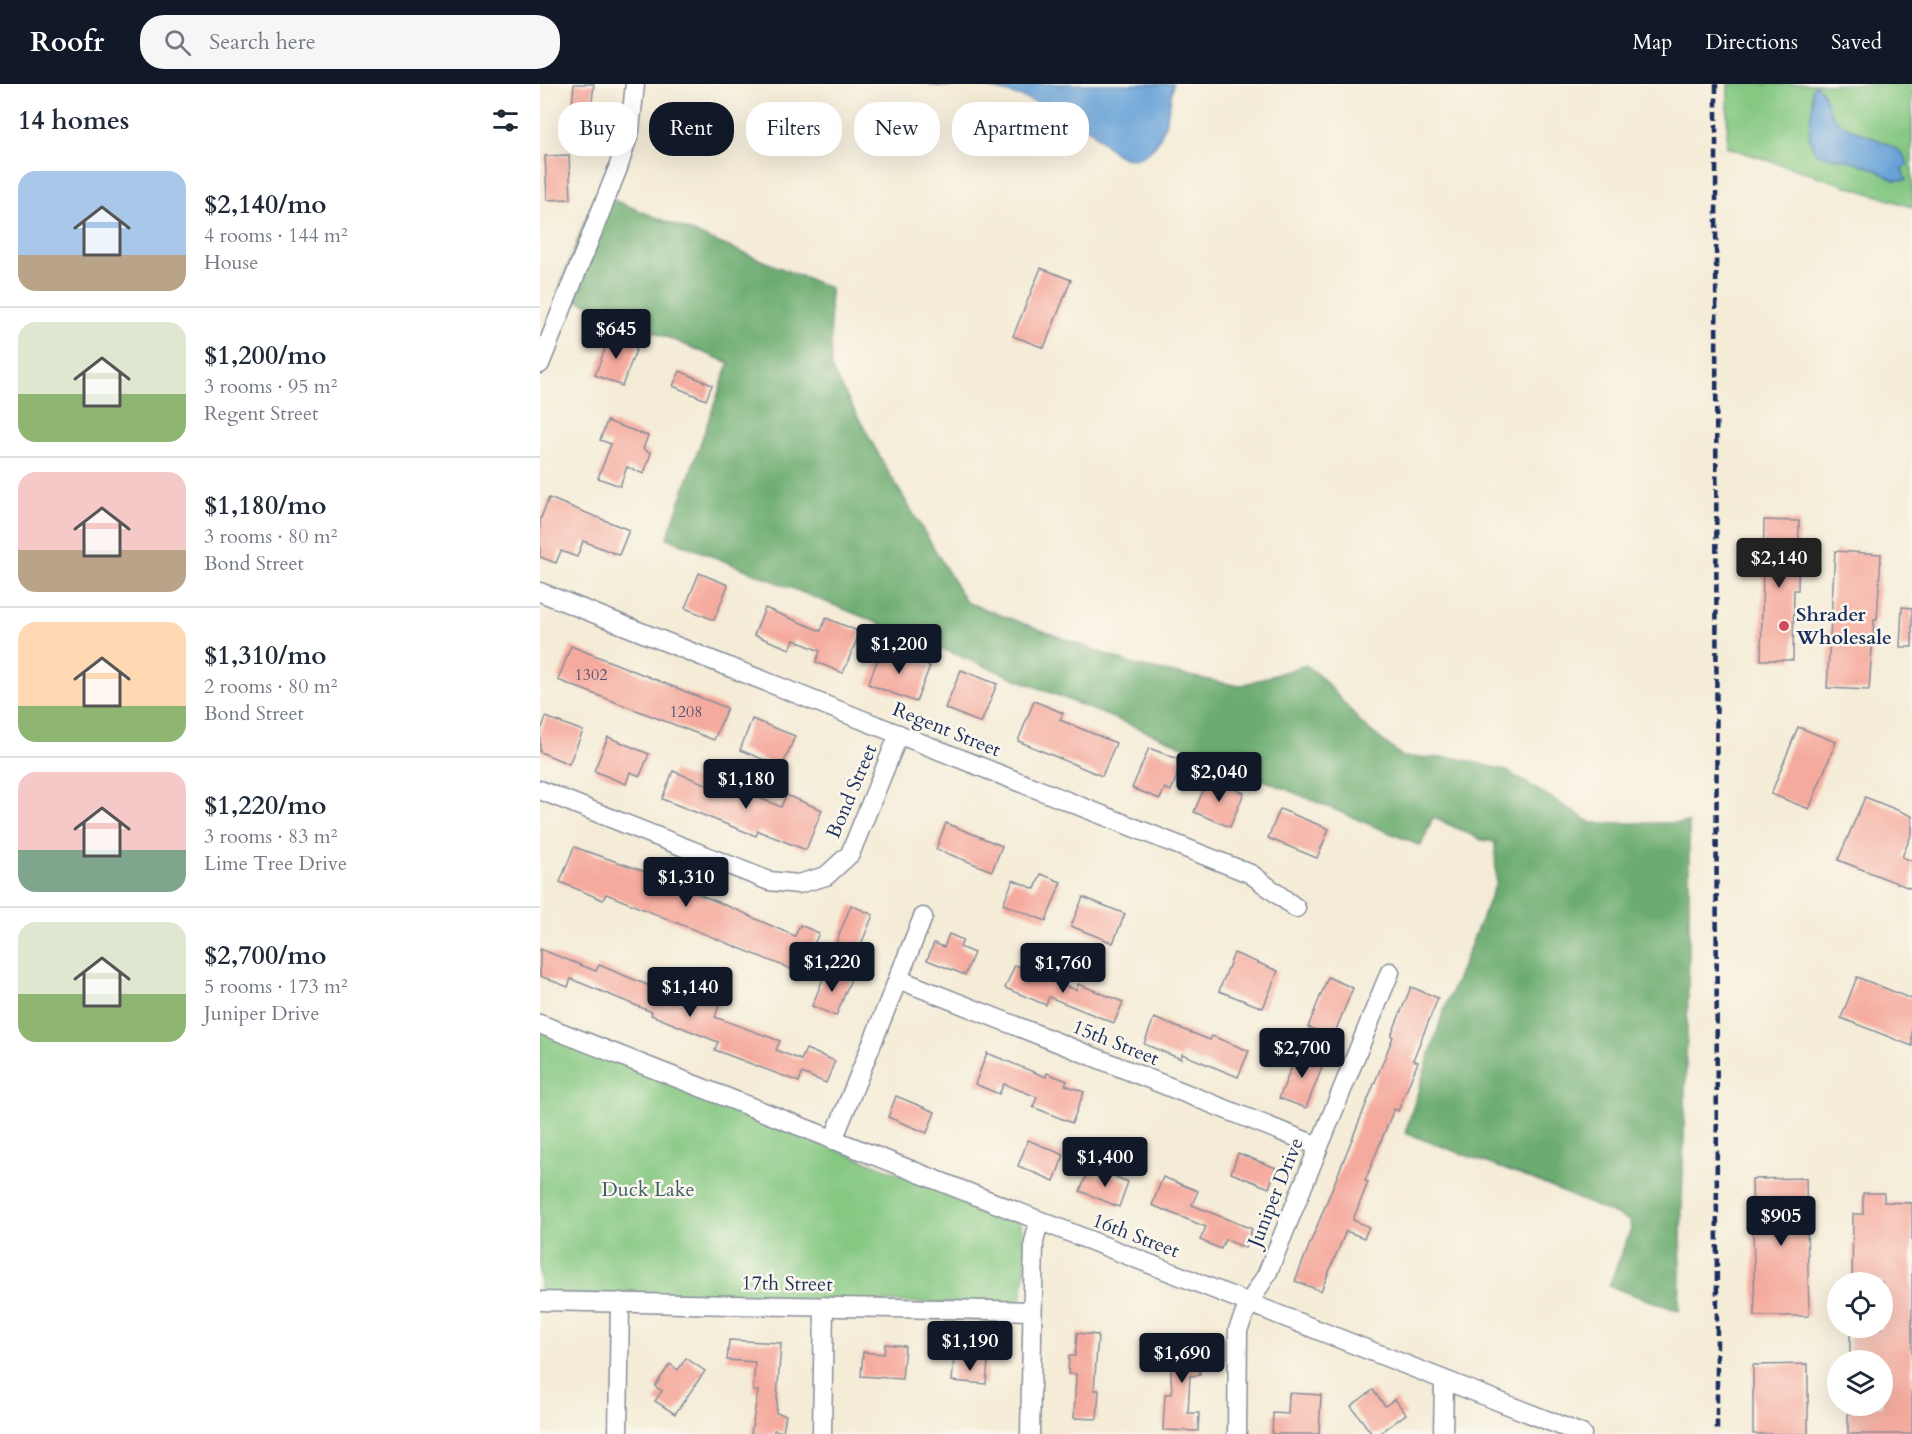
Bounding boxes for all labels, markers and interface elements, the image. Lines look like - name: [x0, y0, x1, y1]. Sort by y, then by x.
- search box: [140, 15, 560, 69]
- text: Roofr: [30, 23, 104, 61]
- icon: search: [161, 26, 194, 59]
- text: Search here: [209, 27, 316, 57]
- text: Map: [1632, 28, 1672, 57]
- text: Directions: [1705, 28, 1798, 57]
- text: Saved: [1831, 28, 1882, 57]
- chip: Buy: [558, 102, 637, 156]
- chip: Rent: [649, 102, 734, 156]
- chip: Filters: [746, 102, 842, 156]
- chip: New: [854, 102, 940, 156]
- chip: Apartment: [952, 102, 1089, 156]
- text: 14 homes: [18, 103, 129, 138]
- icon: filters: [489, 104, 522, 137]
- text: $2,140/mo: [204, 187, 327, 222]
- icon: home: [66, 195, 138, 267]
- text: 4 rooms · 144 m²: [204, 222, 348, 249]
- text: House: [204, 249, 258, 276]
- pin: $645: [580, 309, 652, 360]
- text: $645: [596, 315, 636, 342]
- text: $1,200/mo: [204, 338, 327, 373]
- icon: home: [66, 346, 138, 418]
- text: 3 rooms · 95 m²: [204, 373, 337, 400]
- text: Regent Street: [204, 400, 318, 427]
- text: $1,180/mo: [204, 488, 327, 523]
- icon: home: [66, 496, 138, 568]
- text: 3 rooms · 80 m²: [204, 523, 337, 550]
- pin: $2,140: [1730, 538, 1828, 589]
- text: $2,140: [1750, 544, 1808, 571]
- text: Bond Street: [204, 550, 304, 577]
- place label: Shrader Wholesale: [1795, 601, 1892, 651]
- marker: Shrader Wholesale: [1777, 619, 1791, 633]
- pin: $1,200: [850, 624, 948, 675]
- text: $1,200: [870, 630, 928, 657]
- text: $1,310/mo: [204, 638, 327, 673]
- icon: home: [66, 646, 138, 718]
- house number: 1302: [575, 664, 607, 686]
- text: 2 rooms · 80 m²: [204, 673, 337, 700]
- street label: Regent Street: [889, 696, 1006, 764]
- text: Bond Street: [204, 700, 304, 727]
- house number: 1208: [670, 701, 702, 723]
- street label: Bond Street: [820, 739, 884, 842]
- pin: $2,040: [1170, 752, 1268, 803]
- text: $2,040: [1190, 758, 1248, 785]
- pin: $1,180: [697, 759, 795, 810]
- text: $1,180: [717, 765, 775, 792]
- text: $1,220/mo: [204, 788, 327, 823]
- icon: home: [66, 796, 138, 868]
- text: 3 rooms · 83 m²: [204, 823, 337, 850]
- text: Lime Tree Drive: [204, 850, 347, 877]
- pin: $1,310: [637, 857, 735, 908]
- text: $1,310: [657, 863, 715, 890]
- text: $2,700/mo: [204, 938, 327, 973]
- pin: $1,220: [783, 942, 881, 993]
- pin: $1,760: [1014, 943, 1112, 994]
- icon: home: [66, 946, 138, 1018]
- text: $1,220: [803, 948, 861, 975]
- text: $1,760: [1034, 949, 1092, 976]
- pin: $1,140: [641, 967, 739, 1018]
- text: 5 rooms · 173 m²: [204, 973, 348, 1000]
- text: $1,140: [661, 973, 719, 1000]
- text: Juniper Drive: [204, 1000, 320, 1027]
- street label: 15th Street: [1068, 1013, 1164, 1072]
- pin: $2,700: [1253, 1028, 1351, 1079]
- text: $2,700: [1273, 1034, 1331, 1061]
- street label: Juniper Drive: [1240, 1134, 1310, 1254]
- pin: $1,400: [1056, 1137, 1154, 1188]
- text: $1,400: [1076, 1143, 1134, 1170]
- park label: Duck Lake: [602, 1176, 694, 1203]
- pin: $905: [1745, 1196, 1817, 1247]
- text: $905: [1761, 1202, 1801, 1229]
- street label: 16th Street: [1088, 1207, 1184, 1265]
- street label: 17th Street: [741, 1269, 834, 1298]
- map controls: [1827, 1272, 1893, 1416]
- button: locate: [1827, 1272, 1893, 1338]
- pin: $1,190: [921, 1321, 1019, 1372]
- text: $1,190: [941, 1327, 999, 1354]
- pin: $1,690: [1133, 1333, 1231, 1384]
- text: $1,690: [1153, 1339, 1211, 1366]
- button: layers: [1827, 1350, 1893, 1416]

